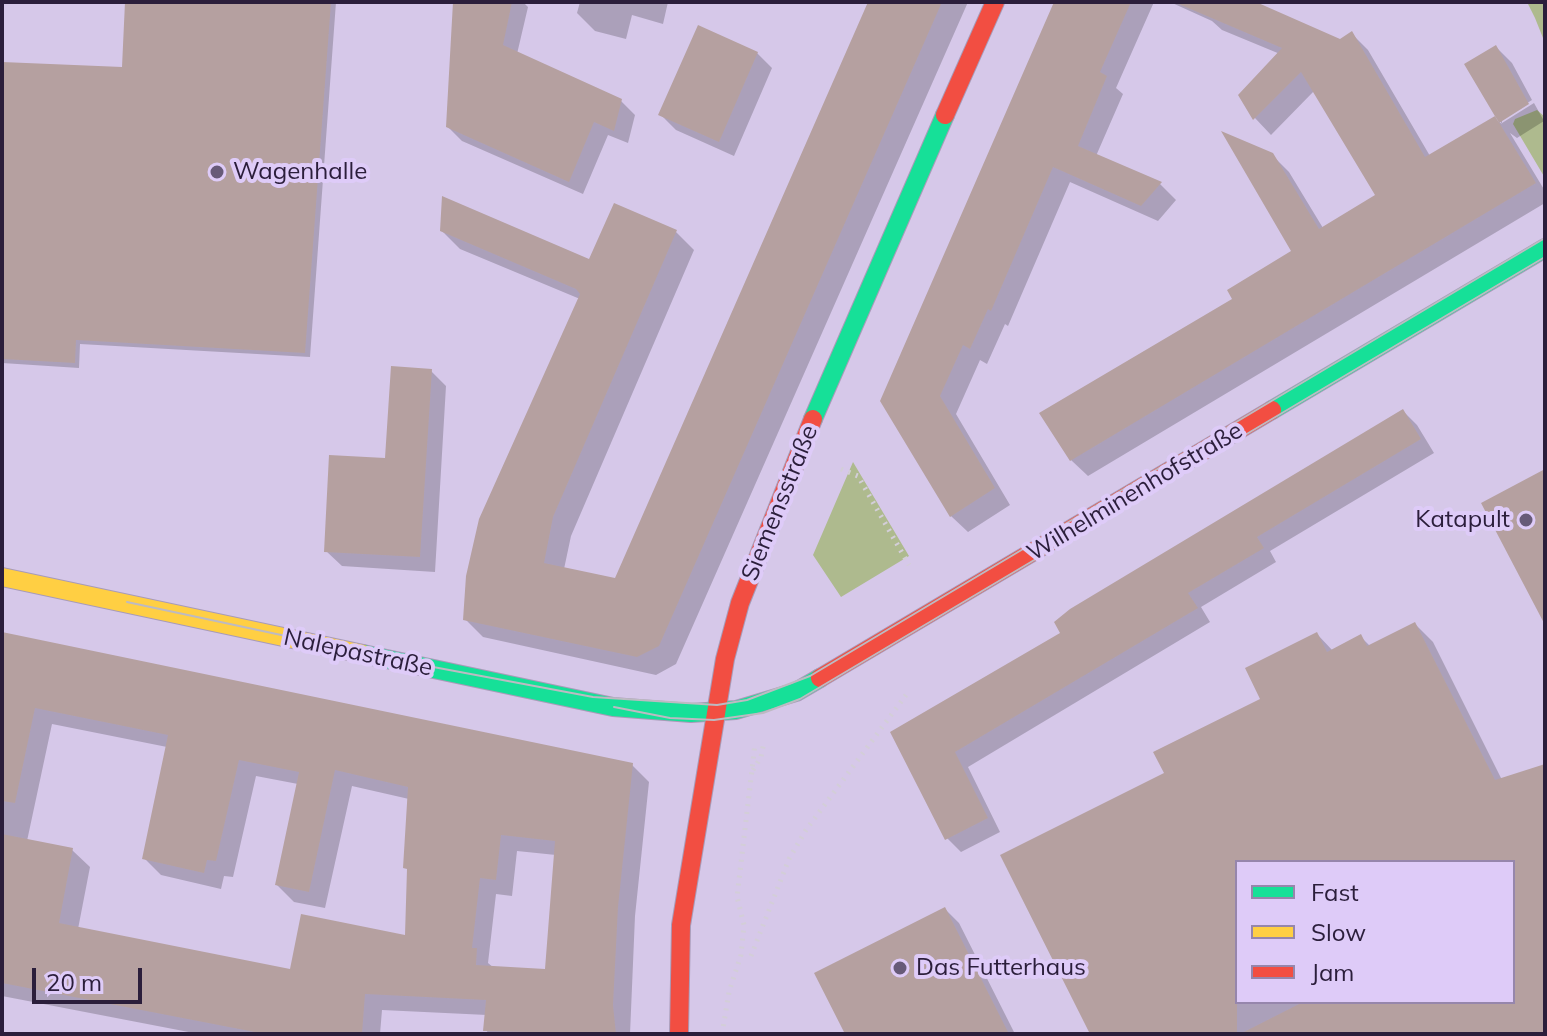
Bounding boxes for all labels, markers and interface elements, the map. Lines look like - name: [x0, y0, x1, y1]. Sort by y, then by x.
- place label: Wagenhalle: [233, 158, 367, 186]
- marker: Wagenhalle: [208, 163, 226, 181]
- street label: Wilhelminenhofstraße: [1022, 416, 1248, 568]
- street label: Siemensstraße: [736, 421, 824, 585]
- place label: Katapult: [1415, 506, 1510, 534]
- marker: Katapult: [1517, 511, 1535, 529]
- street label: Nalepastraße: [281, 623, 435, 683]
- legend: [1235, 860, 1515, 1004]
- text: Fast: [1311, 877, 1359, 907]
- text: Slow: [1311, 917, 1366, 947]
- scale bar: [36, 952, 146, 1002]
- place label: Das Futterhaus: [916, 954, 1086, 982]
- text: Jam: [1311, 957, 1354, 987]
- marker: Das Futterhaus: [891, 959, 909, 977]
- text: 20 m: [46, 967, 102, 997]

